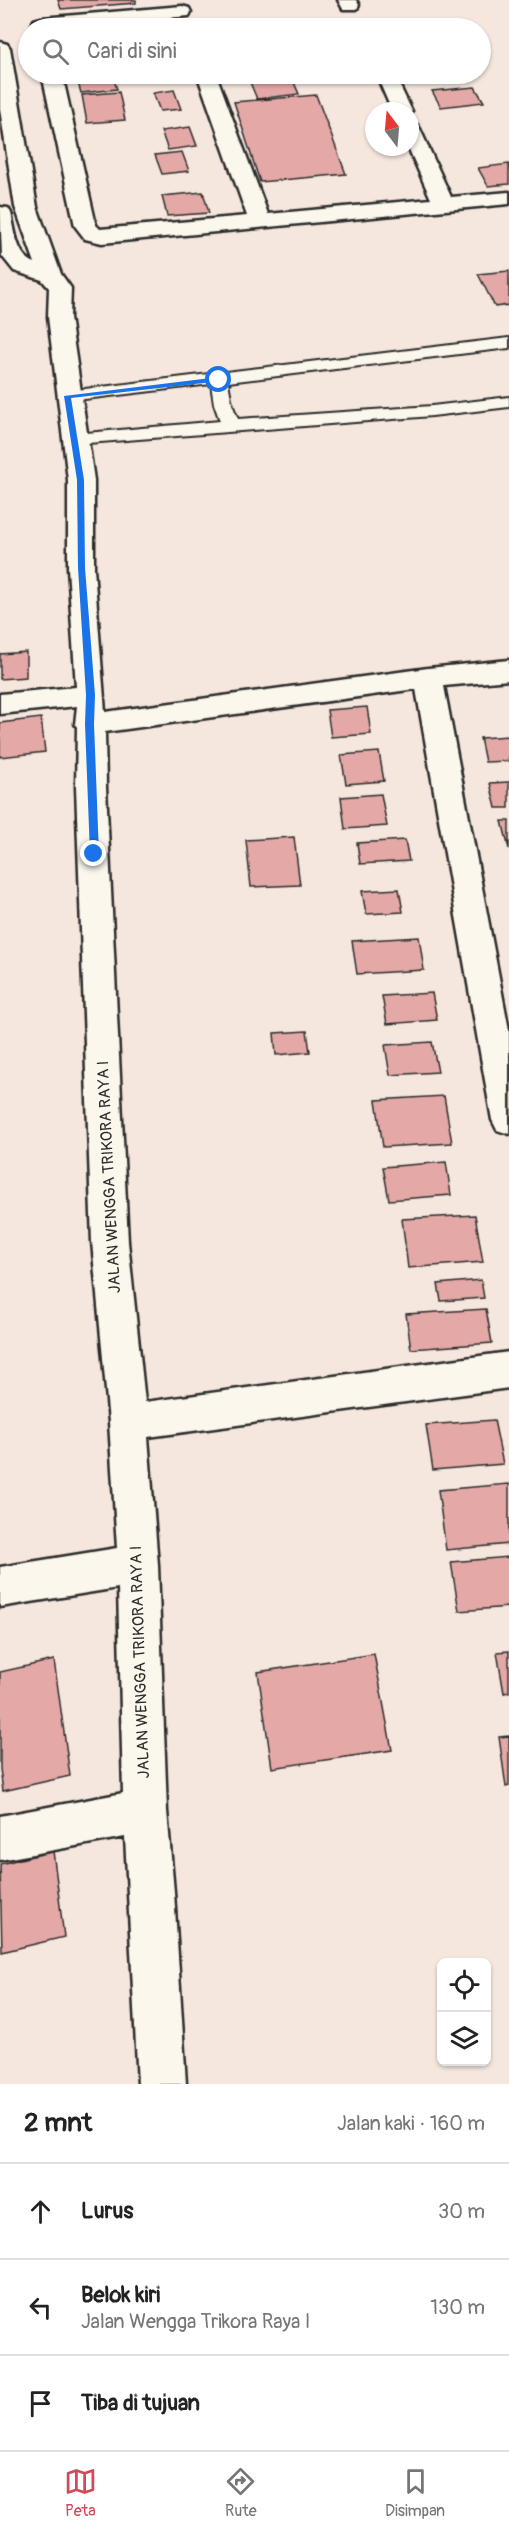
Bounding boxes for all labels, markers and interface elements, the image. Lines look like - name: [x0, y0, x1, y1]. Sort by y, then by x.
- search box: [18, 18, 491, 84]
- icon: search: [39, 35, 72, 68]
- text: Cari di sini: [87, 37, 177, 65]
- north arrow: [365, 102, 419, 156]
- route start: [205, 366, 231, 392]
- route end: [80, 840, 106, 866]
- street label: JALAN WENGGA TRIKORA RAYA I: [93, 1060, 125, 1294]
- street label: JALAN WENGGA TRIKORA RAYA I: [126, 1545, 154, 1779]
- map controls: [437, 1958, 491, 2066]
- button: locate: [437, 1958, 491, 2012]
- button: layers: [437, 2012, 491, 2066]
- text: 2 mnt: [24, 2107, 92, 2139]
- text: Jalan kaki · 160 m: [337, 2111, 485, 2136]
- icon: ahead: [24, 2195, 57, 2228]
- text: Lurus: [81, 2197, 133, 2225]
- text: 30 m: [438, 2199, 485, 2224]
- text: Belok kiri: [81, 2281, 160, 2309]
- icon: left: [24, 2291, 57, 2324]
- text: 130 m: [430, 2295, 485, 2320]
- text: Jalan Wengga Trikora Raya I: [81, 2309, 310, 2334]
- icon: arrive: [24, 2387, 57, 2420]
- text: Tiba di tujuan: [81, 2389, 200, 2417]
- tab: Peta: [64, 2465, 97, 2521]
- tab: Rute: [224, 2465, 257, 2521]
- tab: Disimpan: [385, 2465, 445, 2521]

